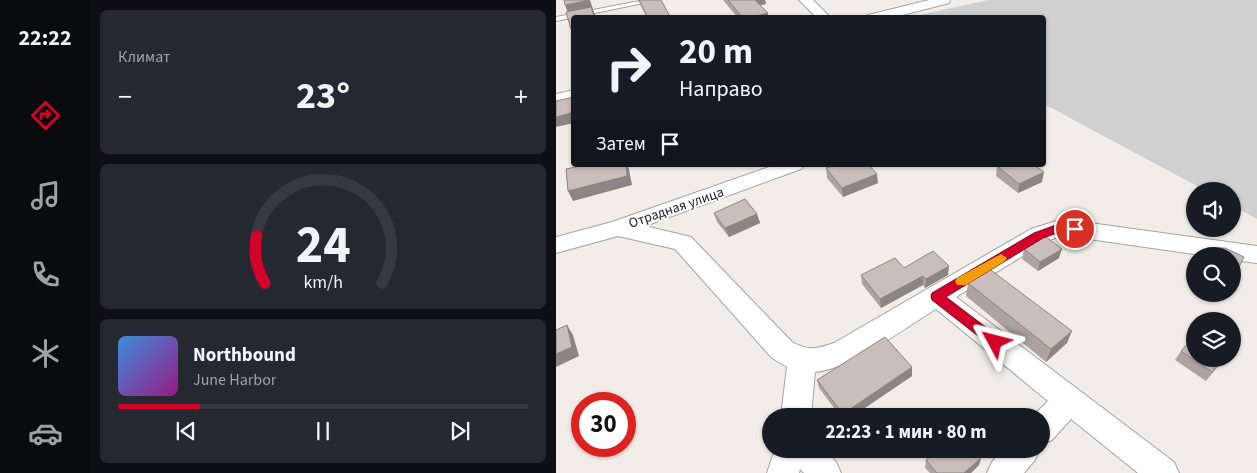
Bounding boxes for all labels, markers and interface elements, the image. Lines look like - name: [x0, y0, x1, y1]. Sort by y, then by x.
- text: 22:22: [18, 22, 72, 54]
- text: 20 m: [679, 27, 753, 77]
- icon: right: [596, 35, 661, 100]
- text: Климат: [118, 46, 170, 68]
- text: 23°: [296, 69, 350, 123]
- text: Направо: [679, 73, 763, 105]
- text: −: [118, 77, 132, 117]
- text: +: [514, 77, 528, 117]
- icon: directions: [28, 98, 63, 133]
- icon: arrive: [656, 130, 684, 158]
- text: Затем: [596, 131, 646, 158]
- icon: music: [28, 178, 63, 213]
- street label: Отрадная улица: [626, 182, 727, 234]
- map controls: [1186, 182, 1241, 367]
- button: sound: [1186, 182, 1241, 237]
- pin: [1054, 208, 1096, 250]
- text: 24: [296, 209, 350, 283]
- icon: arrive: [1061, 215, 1089, 243]
- button: search: [1186, 247, 1241, 302]
- icon: phone: [28, 257, 63, 292]
- text: km/h: [303, 270, 343, 295]
- button: layers: [1186, 312, 1241, 367]
- position arrow: [968, 315, 1020, 367]
- icon: climate: [28, 336, 63, 371]
- text: Northbound: [193, 342, 296, 369]
- text: June Harbor: [193, 369, 276, 391]
- speed limit sign: 30: [571, 392, 636, 457]
- icon: car: [28, 416, 63, 451]
- icon: previous: [172, 417, 200, 445]
- icon: pause: [309, 417, 337, 445]
- icon: next: [446, 417, 474, 445]
- text: 22:23 · 1 мин · 80 m: [825, 419, 987, 446]

